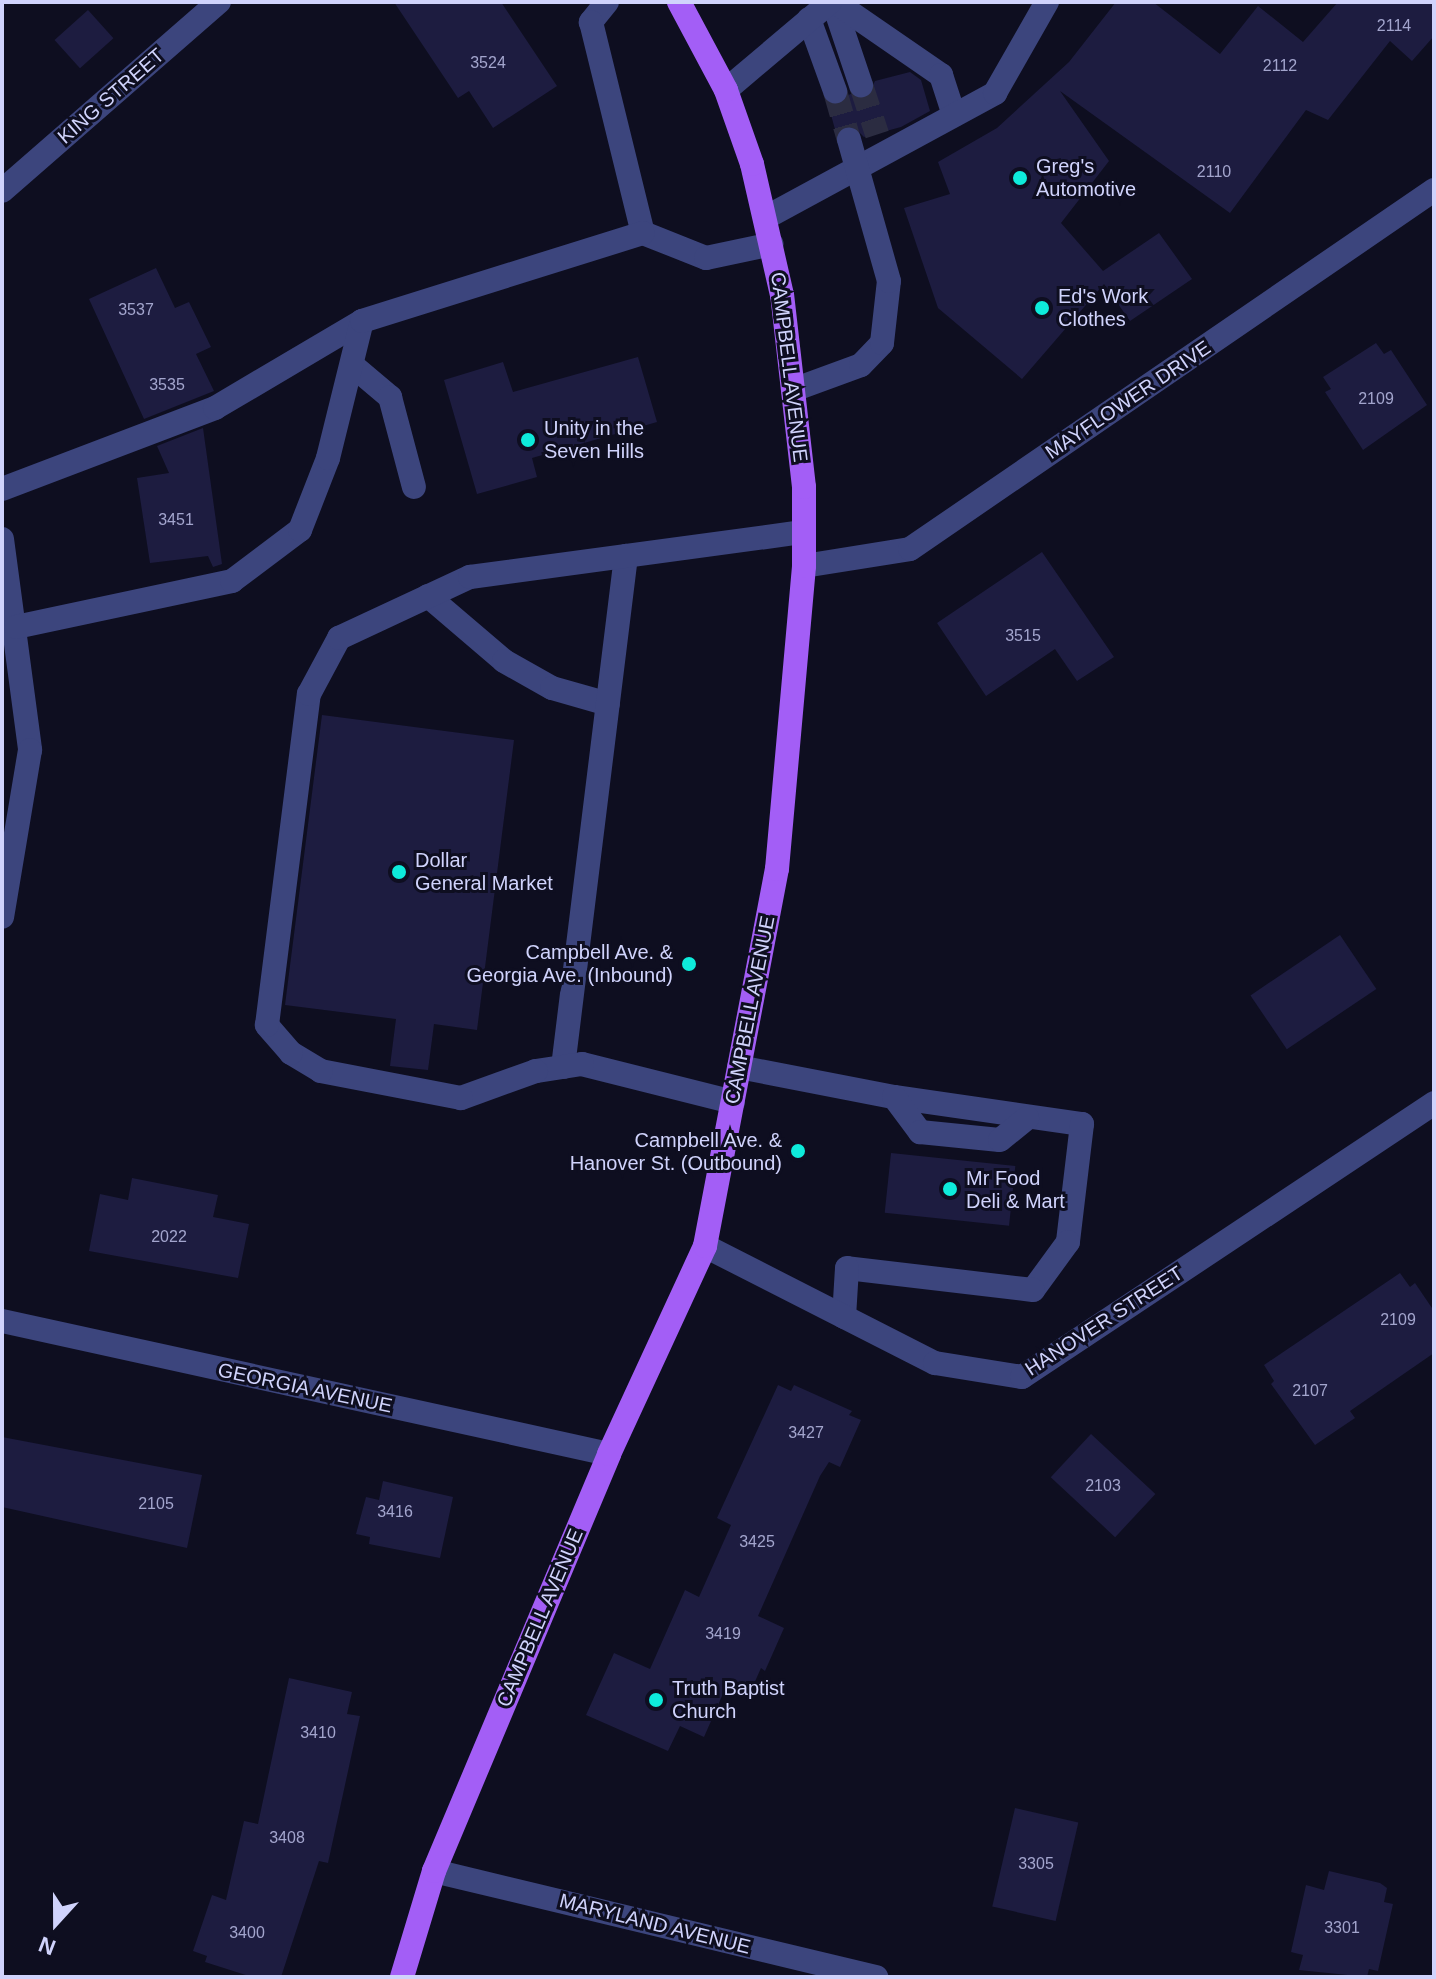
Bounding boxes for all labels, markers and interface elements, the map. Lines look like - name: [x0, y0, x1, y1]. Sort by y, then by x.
- house number: 2114: [1377, 16, 1411, 36]
- street label: KING STREET: [53, 43, 169, 149]
- house number: 3524: [470, 53, 506, 73]
- house number: 2112: [1263, 56, 1297, 76]
- place label: Greg's Automotive: [1036, 154, 1136, 201]
- house number: 2110: [1197, 162, 1231, 182]
- marker: Greg's Automotive: [1011, 169, 1029, 187]
- street label: CAMPBELL AVENUE: [765, 270, 813, 464]
- place label: Ed's Work Clothes: [1058, 284, 1148, 331]
- marker: Ed's Work Clothes: [1033, 299, 1051, 317]
- house number: 3537: [118, 300, 154, 320]
- street label: MAYFLOWER DRIVE: [1041, 336, 1215, 464]
- house number: 3535: [149, 375, 185, 395]
- house number: 2109: [1358, 389, 1394, 409]
- place label: Unity in the Seven Hills: [544, 416, 644, 463]
- marker: Unity in the Seven Hills: [519, 431, 537, 449]
- house number: 3451: [158, 510, 194, 530]
- house number: 3515: [1005, 626, 1041, 646]
- place label: Dollar General Market: [415, 848, 553, 895]
- marker: Dollar General Market: [390, 863, 408, 881]
- street label: CAMPBELL AVENUE: [720, 913, 780, 1107]
- place label: Campbell Ave. & Georgia Ave. (Inbound): [465, 940, 673, 987]
- marker: Campbell Ave. & Georgia Ave. (Inbound): [680, 955, 698, 973]
- place label: Campbell Ave. & Hanover St. (Outbound): [570, 1128, 782, 1175]
- marker: Campbell Ave. & Hanover St. (Outbound): [789, 1142, 807, 1160]
- place label: Mr Food Deli & Mart: [966, 1166, 1065, 1213]
- marker: Mr Food Deli & Mart: [941, 1180, 959, 1198]
- house number: 2022: [151, 1227, 187, 1247]
- street label: HANOVER STREET: [1021, 1261, 1187, 1381]
- house number: 2109: [1380, 1310, 1416, 1330]
- street label: GEORGIA AVENUE: [215, 1358, 395, 1418]
- house number: 2107: [1292, 1381, 1328, 1401]
- house number: 3427: [788, 1423, 824, 1443]
- house number: 2103: [1085, 1476, 1121, 1496]
- house number: 2105: [138, 1494, 174, 1514]
- house number: 3416: [377, 1502, 413, 1522]
- street label: CAMPBELL AVENUE: [491, 1524, 589, 1712]
- house number: 3425: [739, 1532, 775, 1552]
- house number: 3419: [705, 1624, 741, 1644]
- place label: Truth Baptist Church: [672, 1676, 785, 1723]
- marker: Truth Baptist Church: [647, 1691, 665, 1709]
- house number: 3410: [300, 1723, 336, 1743]
- house number: 3408: [269, 1828, 305, 1848]
- house number: 3305: [1018, 1854, 1054, 1874]
- north arrow: [16, 1883, 96, 1963]
- street label: MARYLAND AVENUE: [556, 1889, 754, 1959]
- house number: 3301: [1324, 1918, 1360, 1938]
- house number: 3400: [229, 1923, 265, 1943]
- text: N: [35, 1931, 59, 1960]

